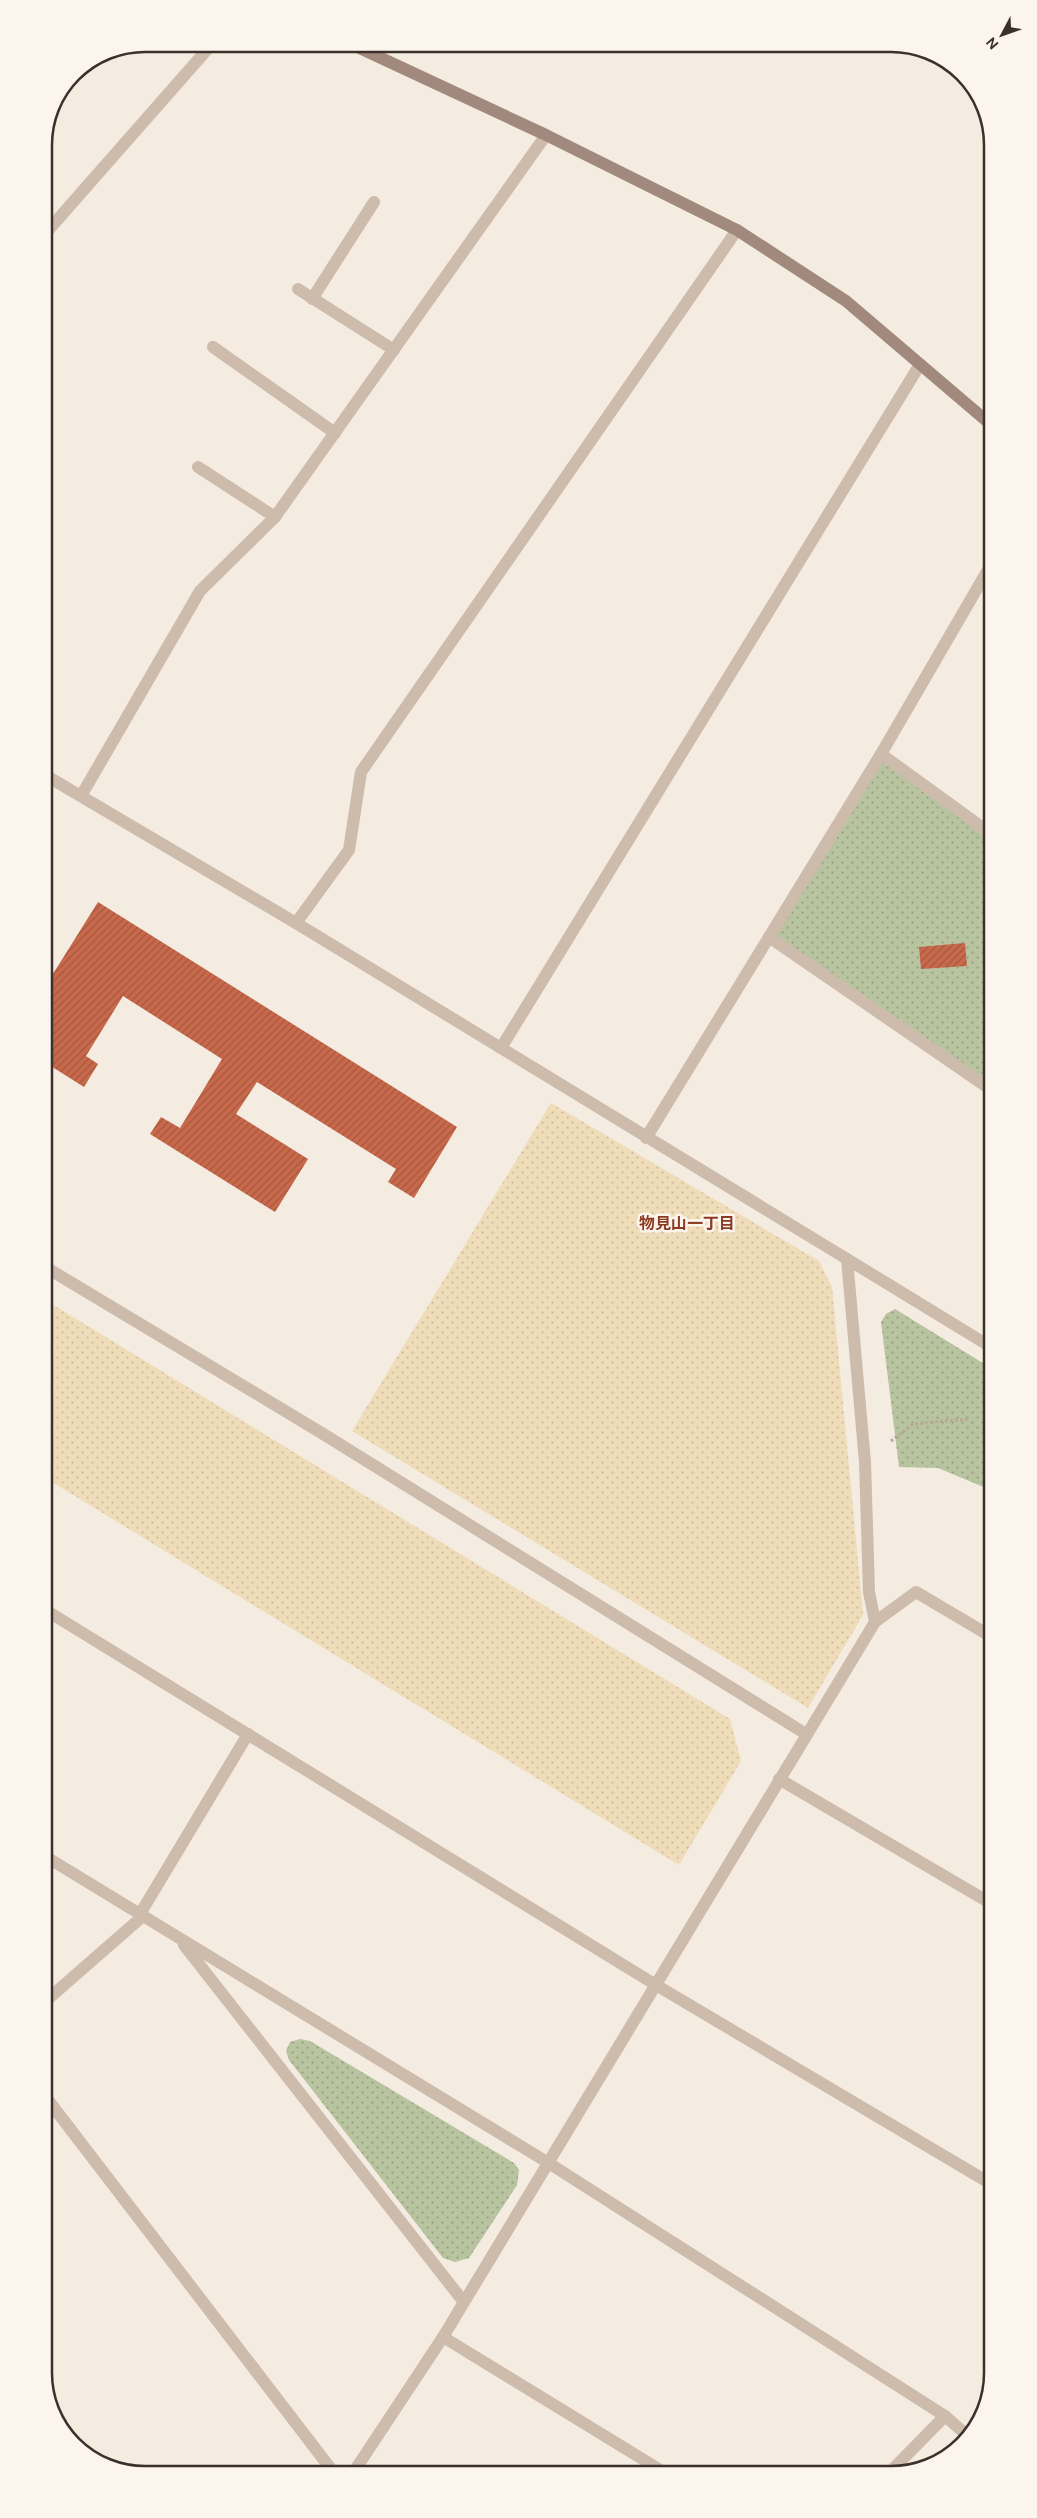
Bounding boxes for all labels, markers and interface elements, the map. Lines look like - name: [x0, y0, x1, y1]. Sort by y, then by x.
- north arrow: [977, 10, 1027, 60]
- text: N: [982, 34, 1002, 53]
- district label: 物見山一丁目: [639, 1213, 735, 1234]

